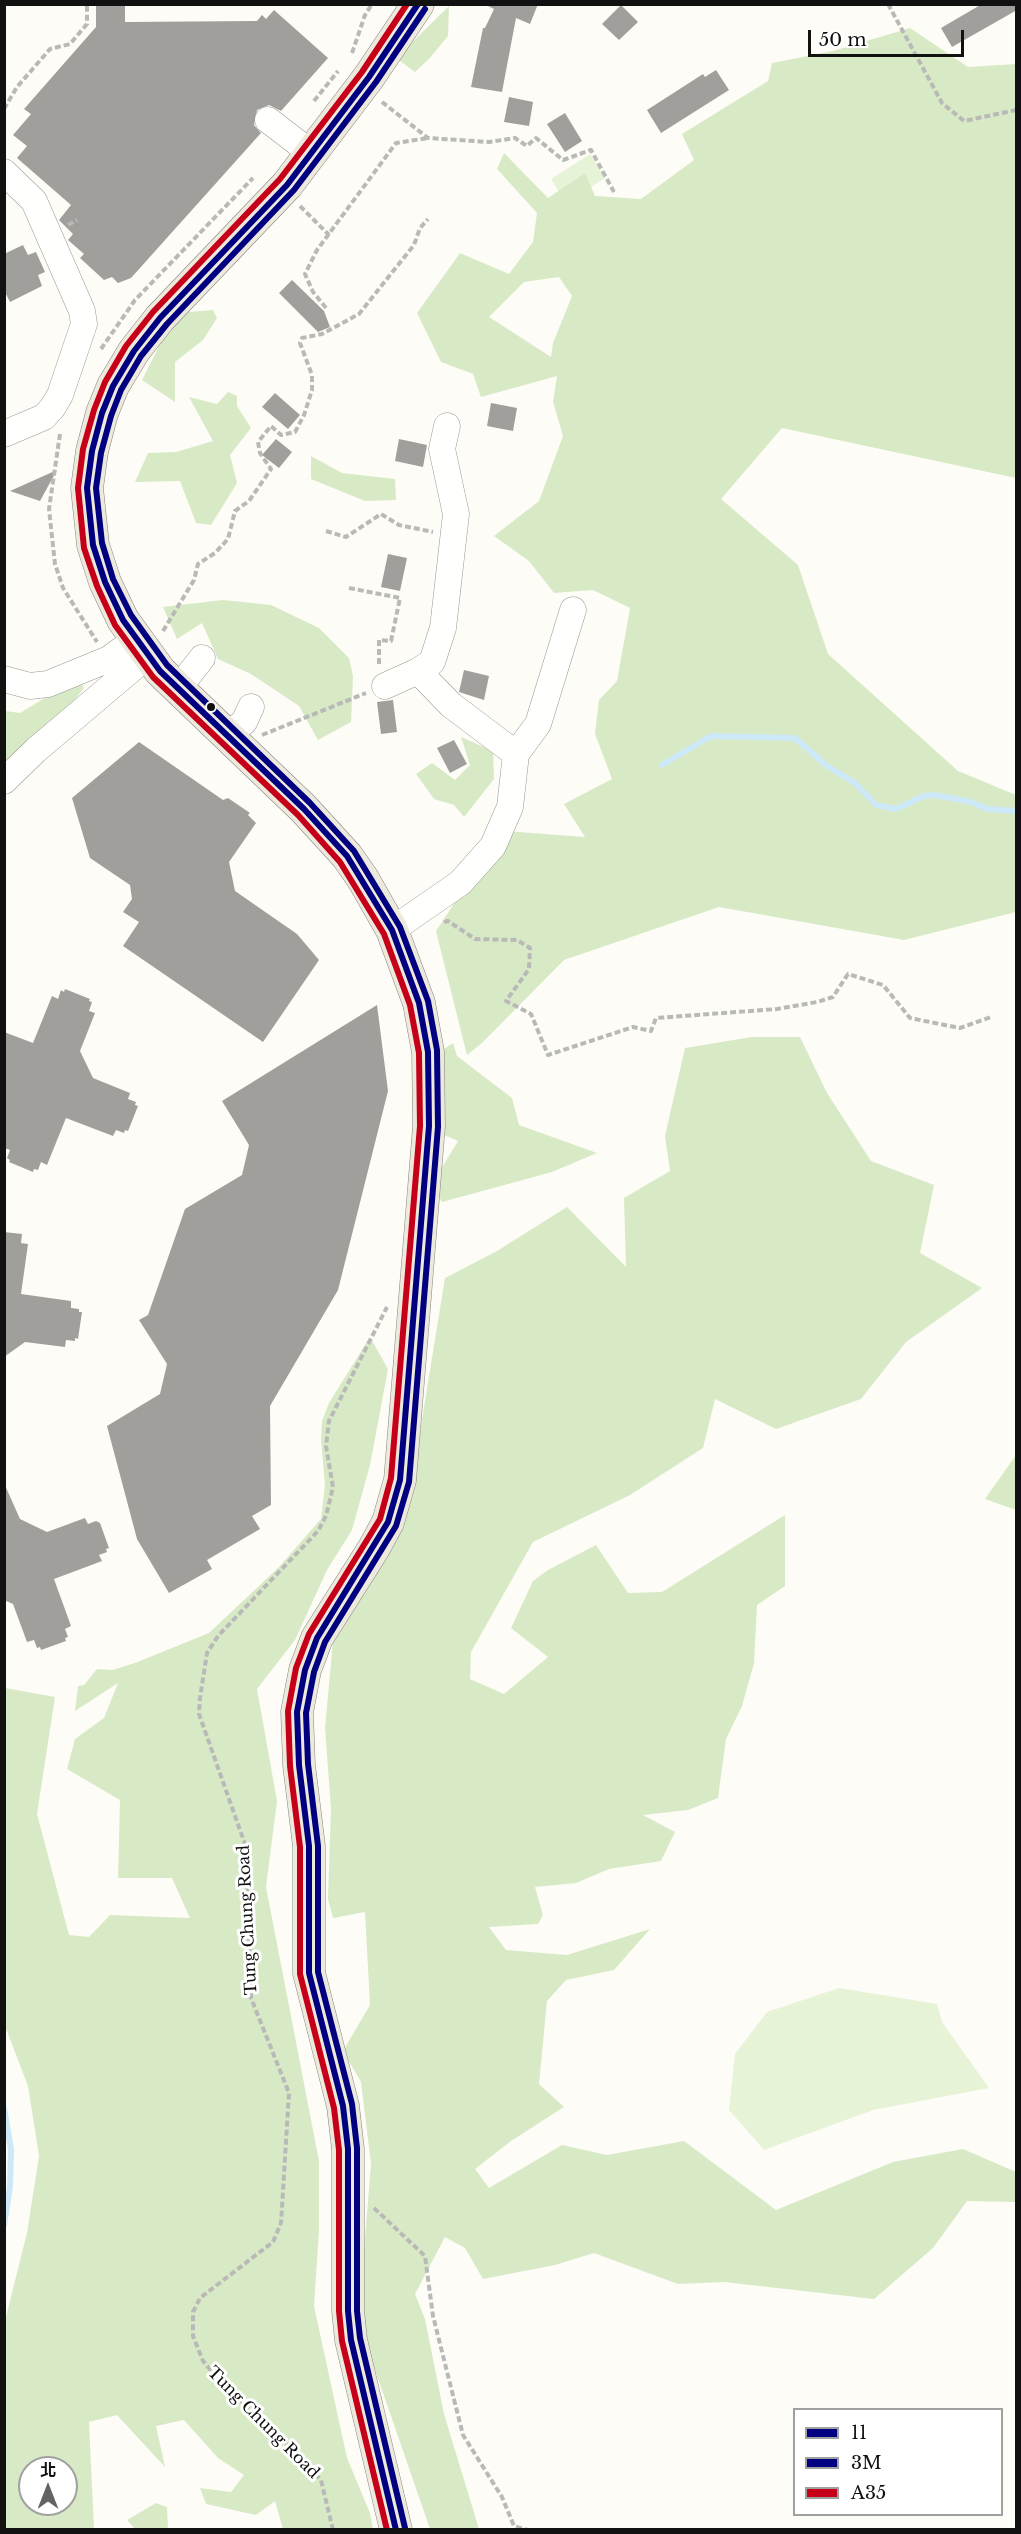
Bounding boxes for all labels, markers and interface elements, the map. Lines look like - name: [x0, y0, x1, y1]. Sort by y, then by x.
- scale bar: [811, 18, 967, 56]
- text: 50 m: [819, 29, 867, 51]
- unlabelled marker: [205, 701, 217, 713]
- street label: Tung Chung Road: [234, 1845, 262, 1995]
- street label: Tung Chung Road: [203, 2363, 323, 2483]
- legend: [793, 2408, 1003, 2516]
- text: 11: [851, 2422, 867, 2444]
- text: 3M: [851, 2452, 882, 2474]
- north arrow: [18, 2456, 78, 2516]
- text: 北: [40, 2460, 56, 2480]
- text: A35: [851, 2482, 886, 2504]

